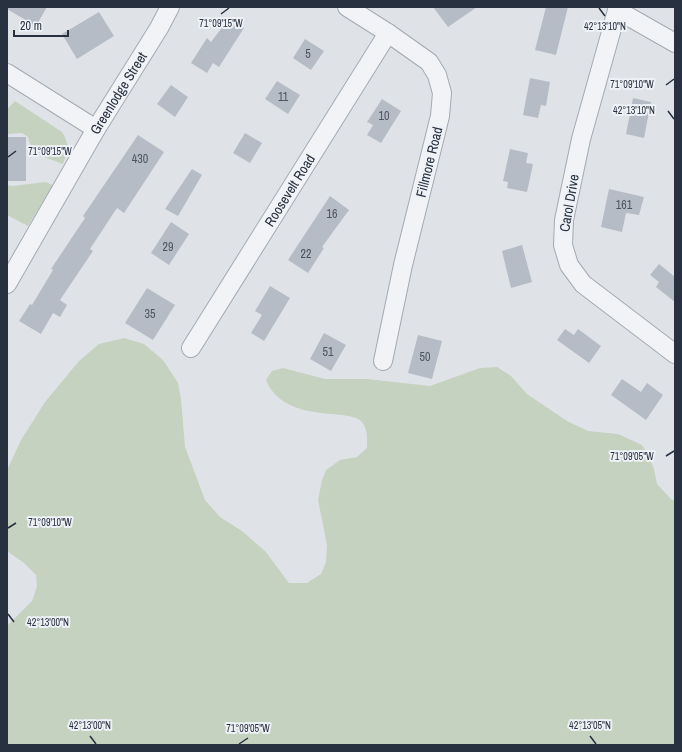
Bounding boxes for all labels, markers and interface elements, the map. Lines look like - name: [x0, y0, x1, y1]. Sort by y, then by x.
- scale bar: [14, 12, 68, 38]
- text: 71°09'15"W: [199, 17, 243, 30]
- text: 20 m: [20, 18, 42, 34]
- text: 42°13'10"N: [584, 20, 626, 33]
- house number: 5: [305, 46, 311, 62]
- street label: Greenlodge Street: [86, 49, 151, 138]
- text: 71°09'10"W: [610, 78, 654, 91]
- house number: 11: [278, 89, 289, 105]
- text: 42°13'10"N: [613, 104, 655, 117]
- house number: 10: [379, 108, 389, 124]
- street label: Fillmore Road: [412, 125, 446, 199]
- text: 71°09'15"W: [28, 145, 72, 158]
- house number: 430: [132, 151, 148, 167]
- street label: Roosevelt Road: [260, 151, 319, 230]
- street label: Carol Drive: [555, 173, 583, 233]
- house number: 161: [616, 197, 633, 213]
- house number: 16: [327, 206, 337, 222]
- house number: 29: [163, 239, 173, 255]
- house number: 22: [301, 246, 311, 262]
- house number: 35: [145, 306, 156, 322]
- house number: 51: [323, 344, 334, 360]
- house number: 50: [420, 349, 430, 365]
- text: 71°09'05"W: [610, 450, 654, 463]
- text: 71°09'10"W: [28, 516, 72, 529]
- text: 42°13'00"N: [27, 616, 69, 629]
- text: 42°13'00"N: [69, 719, 111, 732]
- text: 42°13'05"N: [569, 719, 611, 732]
- text: 71°09'05"W: [226, 722, 270, 735]

